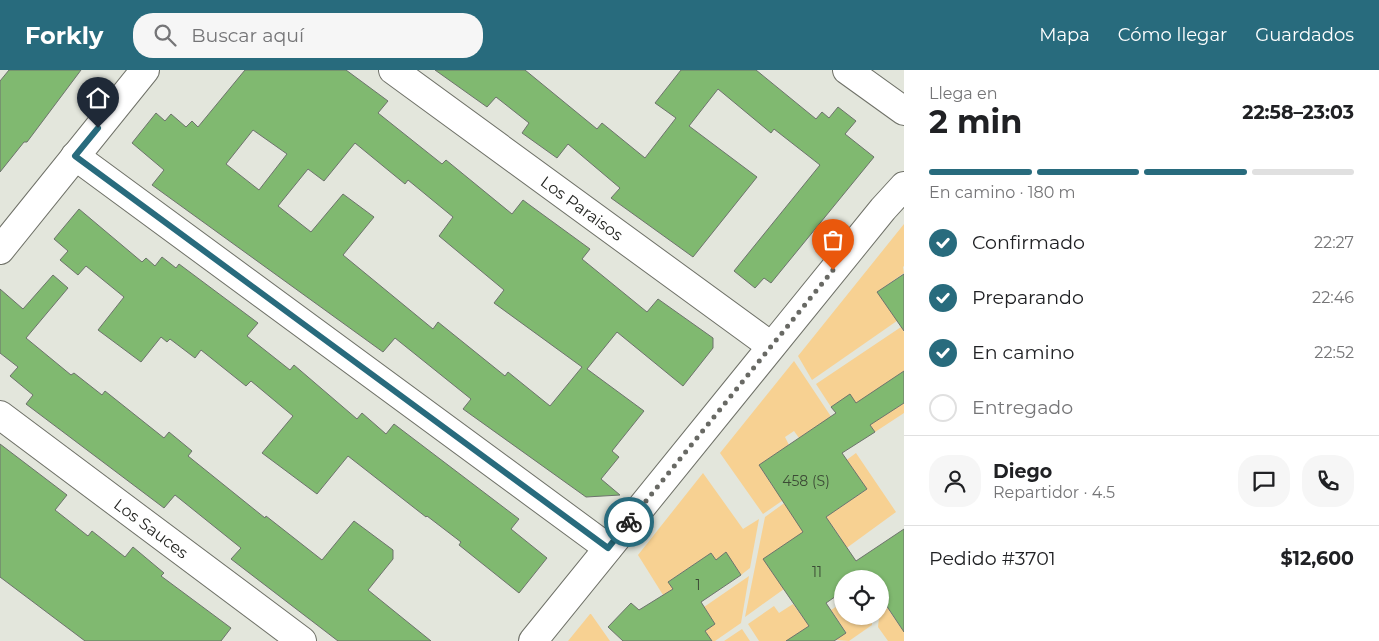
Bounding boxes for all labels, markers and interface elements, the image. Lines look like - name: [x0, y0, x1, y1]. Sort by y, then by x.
- search box: [133, 13, 483, 58]
- text: Forkly: [25, 21, 103, 50]
- icon: search: [151, 21, 179, 49]
- text: Buscar aquí: [191, 24, 304, 47]
- text: Mapa: [1039, 24, 1090, 46]
- text: Cómo llegar: [1118, 24, 1227, 46]
- text: Guardados: [1255, 24, 1354, 46]
- pin: [77, 77, 119, 128]
- icon: home: [84, 84, 112, 112]
- text: Llega en: [929, 84, 997, 103]
- text: 22:58–23:03: [1242, 101, 1354, 124]
- text: 2 min: [929, 102, 1022, 141]
- street label: Los Paraisos: [537, 172, 627, 245]
- text: En camino · 180 m: [929, 183, 1075, 202]
- pin: [812, 219, 854, 270]
- icon: bag: [819, 226, 847, 254]
- icon: check: [929, 229, 957, 257]
- text: Confirmado: [972, 231, 1085, 254]
- text: 22:27: [1314, 233, 1354, 252]
- icon: check: [929, 284, 957, 312]
- text: Preparando: [972, 286, 1084, 309]
- text: 22:46: [1312, 288, 1354, 307]
- icon: check: [929, 339, 957, 367]
- text: En camino: [972, 341, 1074, 364]
- text: 22:52: [1314, 343, 1354, 362]
- text: Entregado: [972, 396, 1073, 419]
- button: person: [929, 455, 981, 507]
- button: chat: [1238, 455, 1290, 507]
- button: phone: [1302, 455, 1354, 507]
- text: Diego: [993, 460, 1052, 483]
- house number: 458 (S): [782, 472, 830, 490]
- text: Repartidor · 4.5: [993, 483, 1115, 502]
- street label: Los Sauces: [110, 495, 192, 563]
- courier: [604, 497, 654, 547]
- icon: bike: [615, 508, 643, 536]
- text: Pedido #3701: [929, 547, 1056, 570]
- text: $12,600: [1281, 547, 1354, 570]
- house number: 11: [812, 563, 822, 581]
- map controls: [834, 570, 889, 625]
- button: locate: [834, 570, 889, 625]
- house number: 1: [695, 576, 701, 594]

